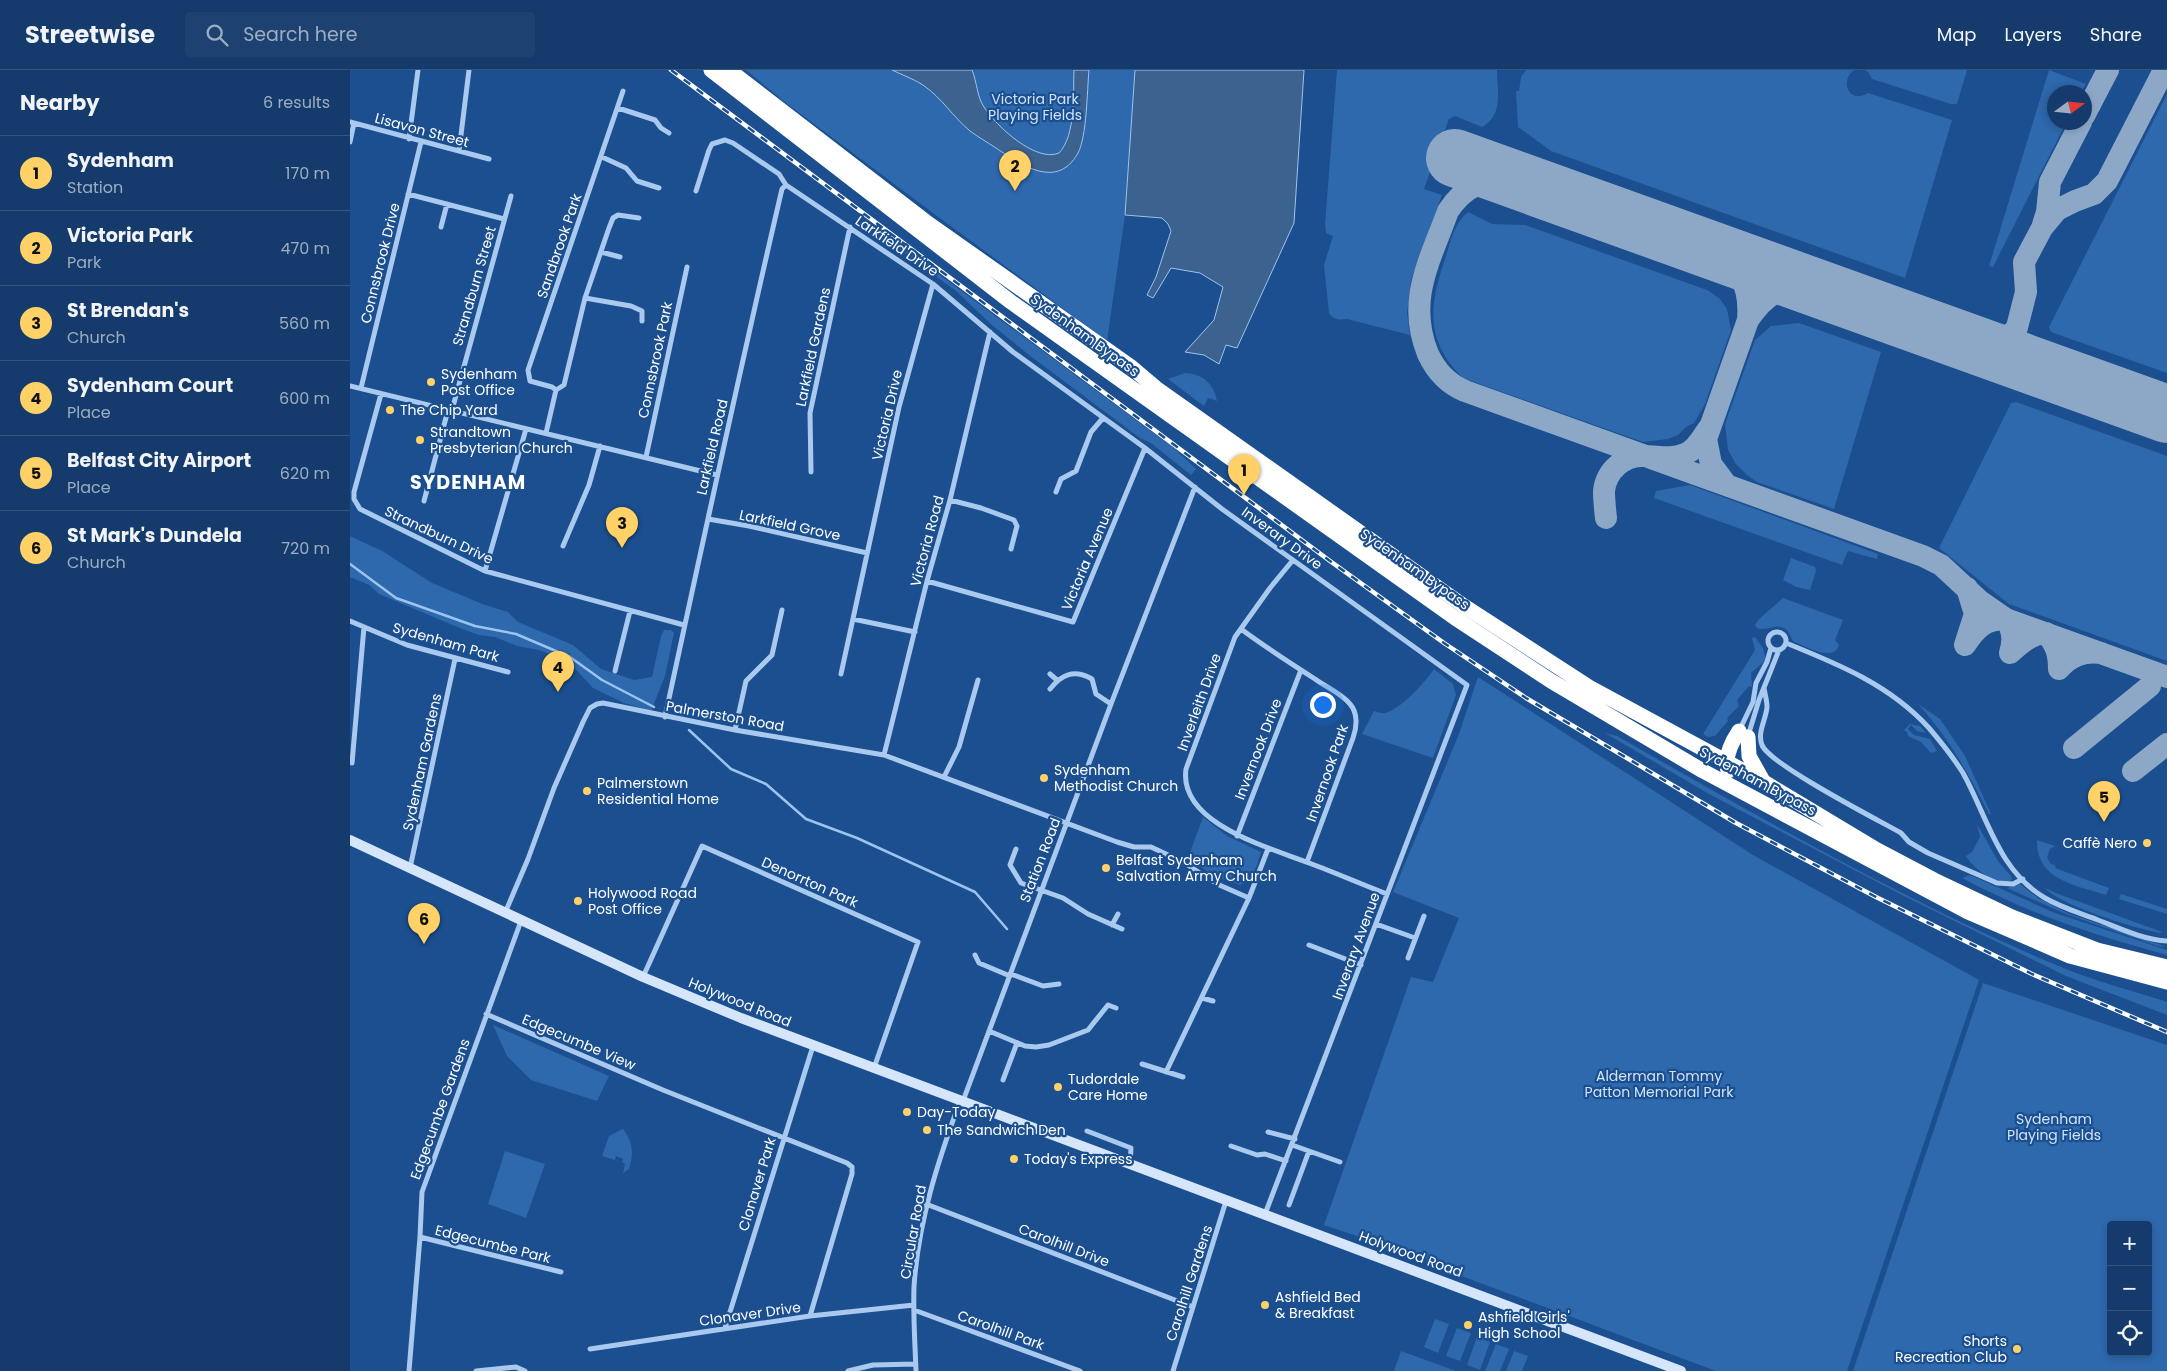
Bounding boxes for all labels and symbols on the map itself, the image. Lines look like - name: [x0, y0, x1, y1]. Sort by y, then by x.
- north arrow: [2047, 85, 2092, 130]
- park label: Victoria Park Playing Fields: [988, 89, 1082, 125]
- street label: Lisavon Street: [373, 108, 471, 152]
- pin: 2: [999, 150, 1031, 191]
- street label: Sandbrook Park: [532, 190, 587, 301]
- street label: Connsbrook Drive: [355, 200, 405, 325]
- street label: Larkfield Drive: [851, 211, 943, 281]
- street label: Strandburn Street: [447, 224, 501, 348]
- street label: Larkfield Gardens: [791, 286, 835, 408]
- street label: Sydenham Bypass: [1027, 289, 1143, 381]
- street label: Connsbrook Park: [633, 299, 677, 420]
- place label: Sydenham Post Office: [441, 364, 517, 400]
- street label: Victoria Drive: [867, 367, 907, 462]
- marker: Sydenham Post Office: [425, 376, 437, 388]
- street label: Larkfield Road: [691, 397, 733, 497]
- place label: The Chip Yard: [400, 400, 498, 420]
- marker: The Chip Yard: [384, 404, 396, 416]
- place label: Strandtown Presbyterian Church: [430, 422, 573, 458]
- marker: Strandtown Presbyterian Church: [414, 434, 426, 446]
- pin: 1: [1228, 454, 1260, 495]
- district label: SYDENHAM: [410, 469, 526, 496]
- street label: Victoria Road: [905, 493, 949, 589]
- street label: Strandburn Drive: [381, 501, 497, 569]
- street label: Inverary Drive: [1237, 502, 1327, 574]
- street label: Victoria Avenue: [1056, 504, 1118, 613]
- street label: Larkfield Grove: [738, 505, 843, 546]
- pin: 3: [606, 507, 638, 548]
- street label: Sydenham Bypass: [1356, 524, 1474, 614]
- street label: Sydenham Park: [390, 617, 502, 667]
- street label: Inverleith Drive: [1172, 650, 1226, 754]
- pin: 4: [542, 651, 574, 692]
- street label: Sydenham Gardens: [398, 692, 446, 832]
- your location: [1310, 692, 1336, 718]
- street label: Invernook Drive: [1229, 695, 1287, 803]
- street label: Palmerston Road: [664, 696, 786, 736]
- street label: Invernook Park: [1301, 721, 1353, 824]
- street label: Sydenham Bypass: [1696, 742, 1820, 820]
- place label: Sydenham Methodist Church: [1054, 760, 1178, 796]
- marker: Sydenham Methodist Church: [1038, 772, 1050, 784]
- place label: Palmerstown Residential Home: [597, 773, 719, 809]
- pin: 5: [2088, 781, 2120, 822]
- marker: Palmerstown Residential Home: [581, 785, 593, 797]
- street label: Station Road: [1015, 815, 1065, 905]
- place label: Caffè Nero: [2062, 833, 2137, 853]
- marker: Caffè Nero: [2141, 837, 2153, 849]
- place label: Belfast Sydenham Salvation Army Church: [1116, 850, 1277, 886]
- street label: Denorrton Park: [759, 852, 862, 913]
- marker: Belfast Sydenham Salvation Army Church: [1100, 862, 1112, 874]
- place label: Holywood Road Post Office: [588, 883, 697, 919]
- street label: Inverary Avenue: [1327, 889, 1385, 1003]
- marker: Holywood Road Post Office: [572, 895, 584, 907]
- pin: 6: [408, 903, 440, 944]
- street label: Holywood Road: [686, 972, 794, 1032]
- street label: Edgecumbe View: [519, 1009, 639, 1075]
- street label: Edgecumbe Gardens: [405, 1036, 475, 1182]
- park label: Alderman Tommy Patton Memorial Park: [1585, 1066, 1734, 1102]
- place label: Tudordale Care Home: [1068, 1069, 1148, 1105]
- marker: Tudordale Care Home: [1052, 1081, 1064, 1093]
- place label: Day-Today: [917, 1102, 995, 1122]
- marker: Day-Today: [901, 1106, 913, 1118]
- park label: Sydenham Playing Fields: [2007, 1109, 2101, 1145]
- place label: The Sandwich Den: [937, 1120, 1066, 1140]
- marker: The Sandwich Den: [921, 1124, 933, 1136]
- street label: Clonaver Park: [733, 1134, 781, 1233]
- place label: Today's Express: [1024, 1149, 1133, 1169]
- marker: Today's Express: [1008, 1153, 1020, 1165]
- street label: Circular Road: [895, 1183, 931, 1281]
- street label: Carolhill Drive: [1016, 1218, 1113, 1272]
- street label: Edgecumbe Park: [433, 1220, 554, 1268]
- street label: Carolhill Gardens: [1161, 1222, 1217, 1344]
- street label: Holywood Road: [1356, 1226, 1466, 1282]
- place label: Ashfield Bed & Breakfast: [1275, 1287, 1361, 1323]
- street label: Clonaver Drive: [698, 1297, 802, 1331]
- marker: Ashfield Bed & Breakfast: [1259, 1299, 1271, 1311]
- street label: Carolhill Park: [955, 1305, 1048, 1355]
- place label: Ashfield Girls' High School: [1478, 1307, 1570, 1343]
- marker: Ashfield Girls' High School: [1462, 1319, 1474, 1331]
- place label: Shorts Recreation Club: [1895, 1331, 2007, 1367]
- marker: Shorts Recreation Club: [2011, 1343, 2023, 1355]

